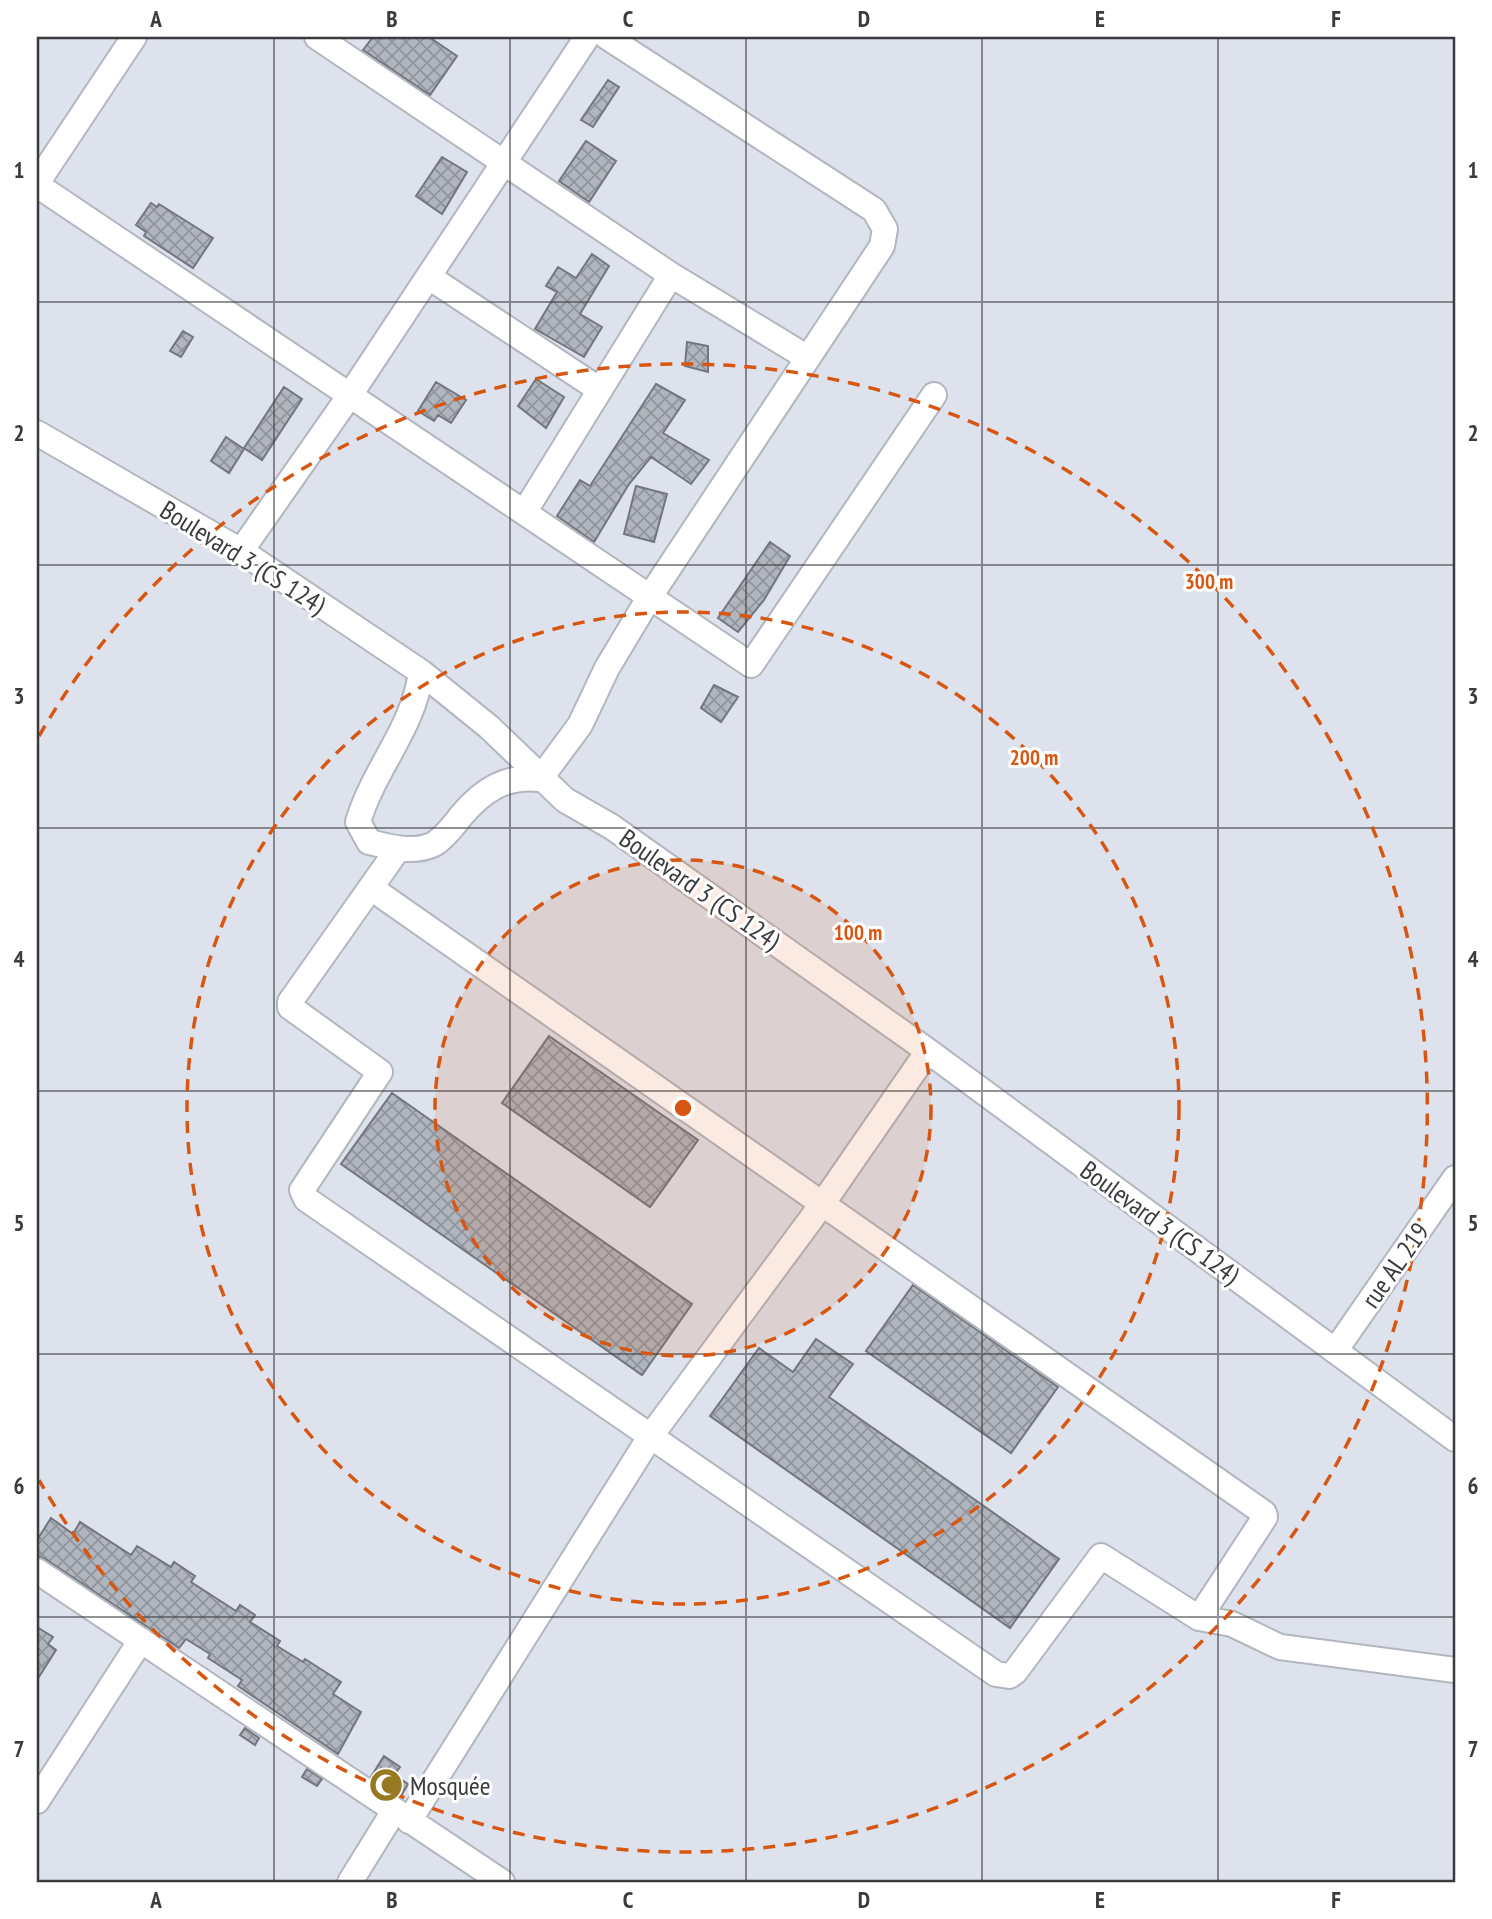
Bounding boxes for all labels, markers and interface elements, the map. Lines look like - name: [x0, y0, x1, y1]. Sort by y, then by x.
- text: A: [149, 4, 162, 33]
- text: B: [386, 4, 398, 33]
- text: C: [623, 4, 634, 33]
- text: D: [858, 4, 870, 33]
- text: E: [1095, 4, 1105, 33]
- text: F: [1331, 4, 1341, 33]
- text: 1: [14, 155, 25, 184]
- text: 1: [1468, 155, 1479, 184]
- text: 2: [14, 418, 25, 447]
- text: 2: [1468, 418, 1479, 447]
- street label: Boulevard 3 (CS 124): [154, 493, 332, 621]
- text: 300 m: [1185, 568, 1233, 595]
- text: 3: [14, 681, 25, 710]
- text: 3: [1468, 681, 1479, 710]
- text: 200 m: [1010, 744, 1058, 771]
- street label: Boulevard 3 (CS 124): [613, 821, 787, 957]
- text: 100 m: [834, 919, 882, 946]
- text: 4: [14, 944, 25, 973]
- text: 4: [1468, 944, 1479, 973]
- centre of rings: [671, 1096, 695, 1120]
- street label: Boulevard 3 (CS 124): [1074, 1153, 1246, 1291]
- text: 5: [14, 1208, 25, 1237]
- text: 5: [1468, 1208, 1479, 1237]
- street label: rue AL 219: [1354, 1216, 1436, 1314]
- text: 6: [14, 1471, 25, 1500]
- text: 6: [1468, 1471, 1479, 1500]
- text: 7: [14, 1734, 25, 1763]
- text: 7: [1468, 1734, 1479, 1763]
- mosque icon: Mosquée: [367, 1766, 405, 1804]
- place label: Mosquée: [410, 1769, 490, 1802]
- text: A: [149, 1885, 162, 1914]
- text: B: [386, 1885, 398, 1914]
- text: C: [623, 1885, 634, 1914]
- text: D: [858, 1885, 870, 1914]
- text: E: [1095, 1885, 1105, 1914]
- text: F: [1331, 1885, 1341, 1914]

